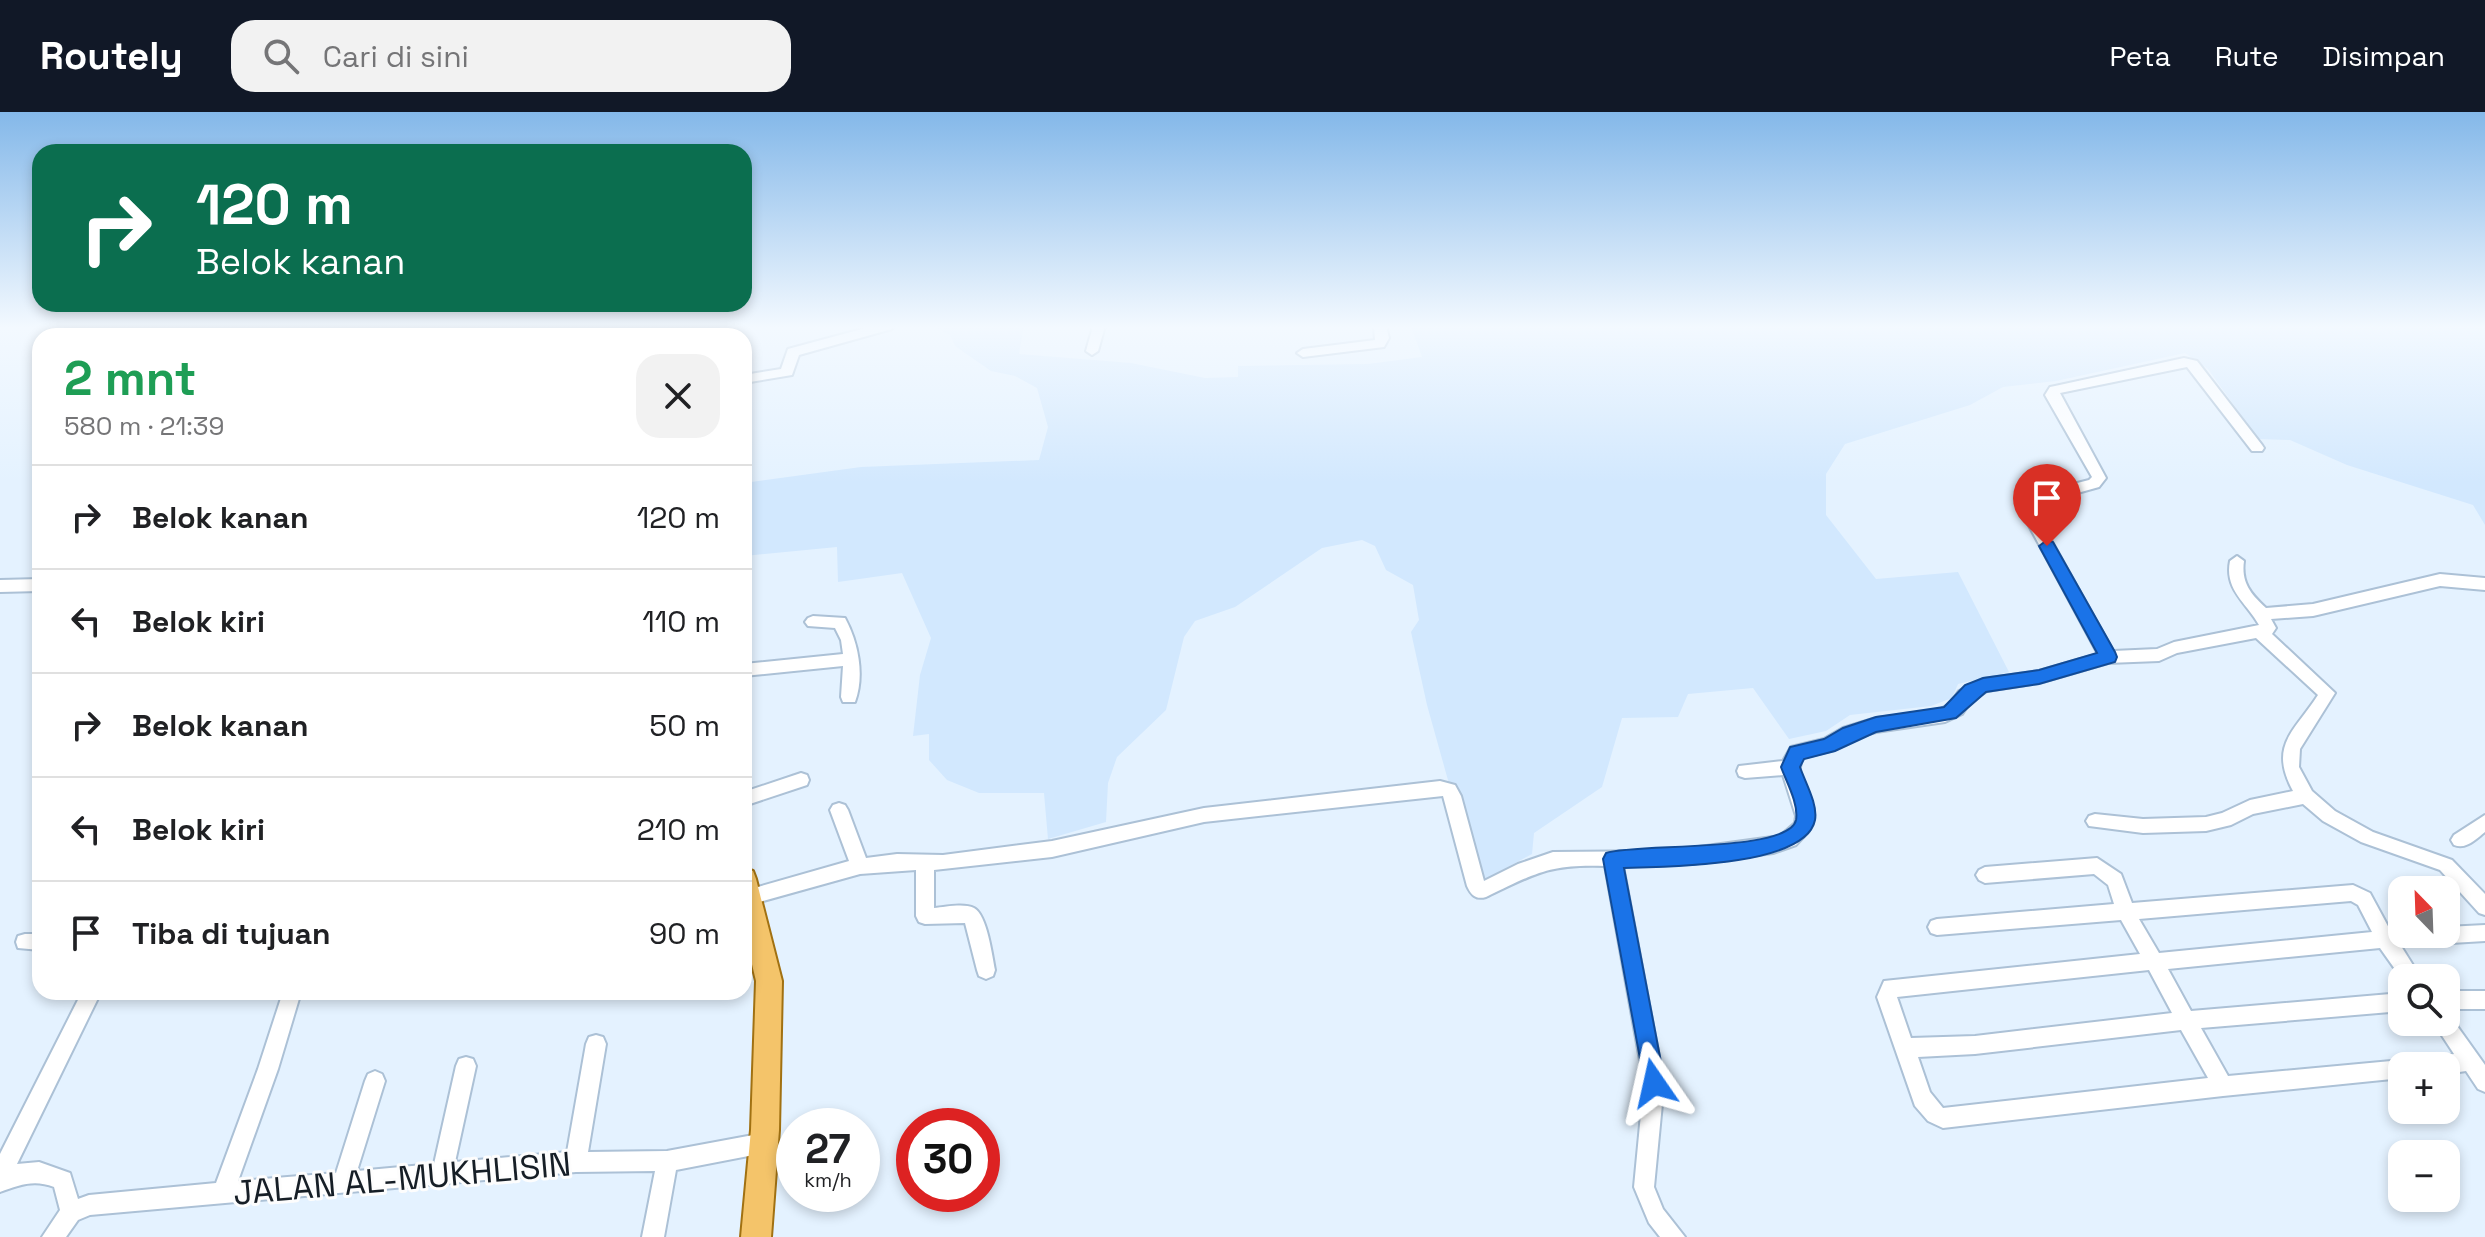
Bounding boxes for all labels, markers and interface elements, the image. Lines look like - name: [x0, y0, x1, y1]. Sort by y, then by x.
- search box: [231, 20, 791, 92]
- text: Routely: [40, 32, 183, 80]
- icon: search: [259, 34, 303, 78]
- text: Cari di sini: [323, 37, 469, 76]
- text: Peta: [2110, 38, 2171, 74]
- text: Rute: [2215, 38, 2279, 74]
- text: Disimpan: [2323, 38, 2445, 74]
- text: 120 m: [196, 169, 353, 240]
- icon: right: [64, 176, 168, 280]
- text: Belok kanan: [196, 239, 405, 285]
- text: 2 mnt: [64, 348, 196, 409]
- button: close: [636, 354, 720, 438]
- text: 580 m · 21:39: [64, 409, 224, 443]
- pin: [2013, 464, 2081, 546]
- icon: arrive: [2025, 476, 2069, 520]
- icon: right: [64, 495, 108, 539]
- text: Belok kanan: [132, 498, 308, 537]
- text: 120 m: [637, 498, 720, 537]
- icon: left: [64, 599, 108, 643]
- text: Belok kiri: [132, 602, 265, 641]
- text: 110 m: [642, 602, 720, 641]
- icon: right: [64, 703, 108, 747]
- text: Belok kanan: [132, 706, 308, 745]
- text: 50 m: [649, 706, 720, 745]
- icon: left: [64, 807, 108, 851]
- text: Belok kiri: [132, 810, 265, 849]
- text: 210 m: [637, 810, 720, 849]
- north arrow: [2388, 876, 2460, 948]
- map controls: [2388, 876, 2460, 1212]
- icon: arrive: [64, 911, 108, 955]
- text: Tiba di tujuan: [132, 914, 331, 953]
- text: 90 m: [649, 914, 720, 953]
- button: search: [2388, 964, 2460, 1036]
- position arrow: [1612, 1041, 1696, 1125]
- button: +: [2388, 1052, 2460, 1124]
- speed limit sign: 30: [896, 1108, 1000, 1212]
- text: 27: [805, 1124, 851, 1175]
- button: −: [2388, 1140, 2460, 1212]
- street label: JALAN AL-MUKHLISIN: [231, 1142, 573, 1215]
- text: km/h: [804, 1167, 852, 1193]

